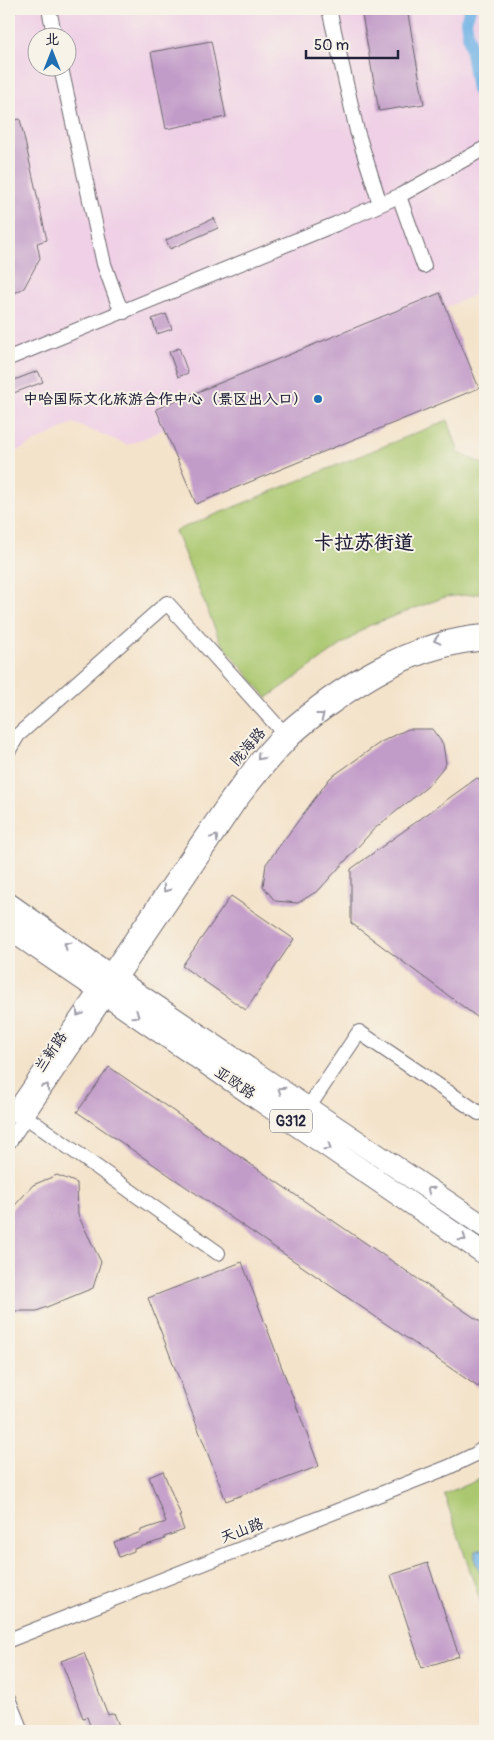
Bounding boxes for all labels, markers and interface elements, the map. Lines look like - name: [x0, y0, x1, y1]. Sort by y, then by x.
- north arrow: [28, 28, 78, 78]
- scale bar: [306, 28, 399, 60]
- text: 北: [45, 31, 59, 48]
- text: 50 m: [314, 36, 349, 55]
- place label: 中哈国际文化旅游合作中心（景区出入口）: [23, 390, 308, 409]
- marker: 中哈国际文化旅游合作中心（景区出入口）: [312, 393, 324, 405]
- district label: 卡拉苏街道: [314, 530, 414, 555]
- one-way arrow: [434, 635, 442, 645]
- one-way arrow: [315, 713, 325, 722]
- street label: 陇海路: [226, 724, 270, 770]
- one-way arrow: [257, 751, 266, 760]
- one-way arrow: [209, 834, 218, 844]
- one-way arrow: [163, 883, 172, 893]
- one-way arrow: [64, 942, 73, 951]
- one-way arrow: [76, 1007, 85, 1017]
- one-way arrow: [131, 1009, 140, 1018]
- street label: 兰新路: [31, 1028, 71, 1076]
- street label: 亚欧路: [211, 1063, 259, 1103]
- one-way arrow: [40, 1084, 49, 1093]
- one-way arrow: [277, 1087, 286, 1096]
- road number: G312: [270, 1110, 312, 1132]
- one-way arrow: [323, 1141, 332, 1150]
- one-way arrow: [426, 1187, 436, 1196]
- one-way arrow: [457, 1232, 466, 1241]
- street label: 天山路: [218, 1514, 266, 1548]

